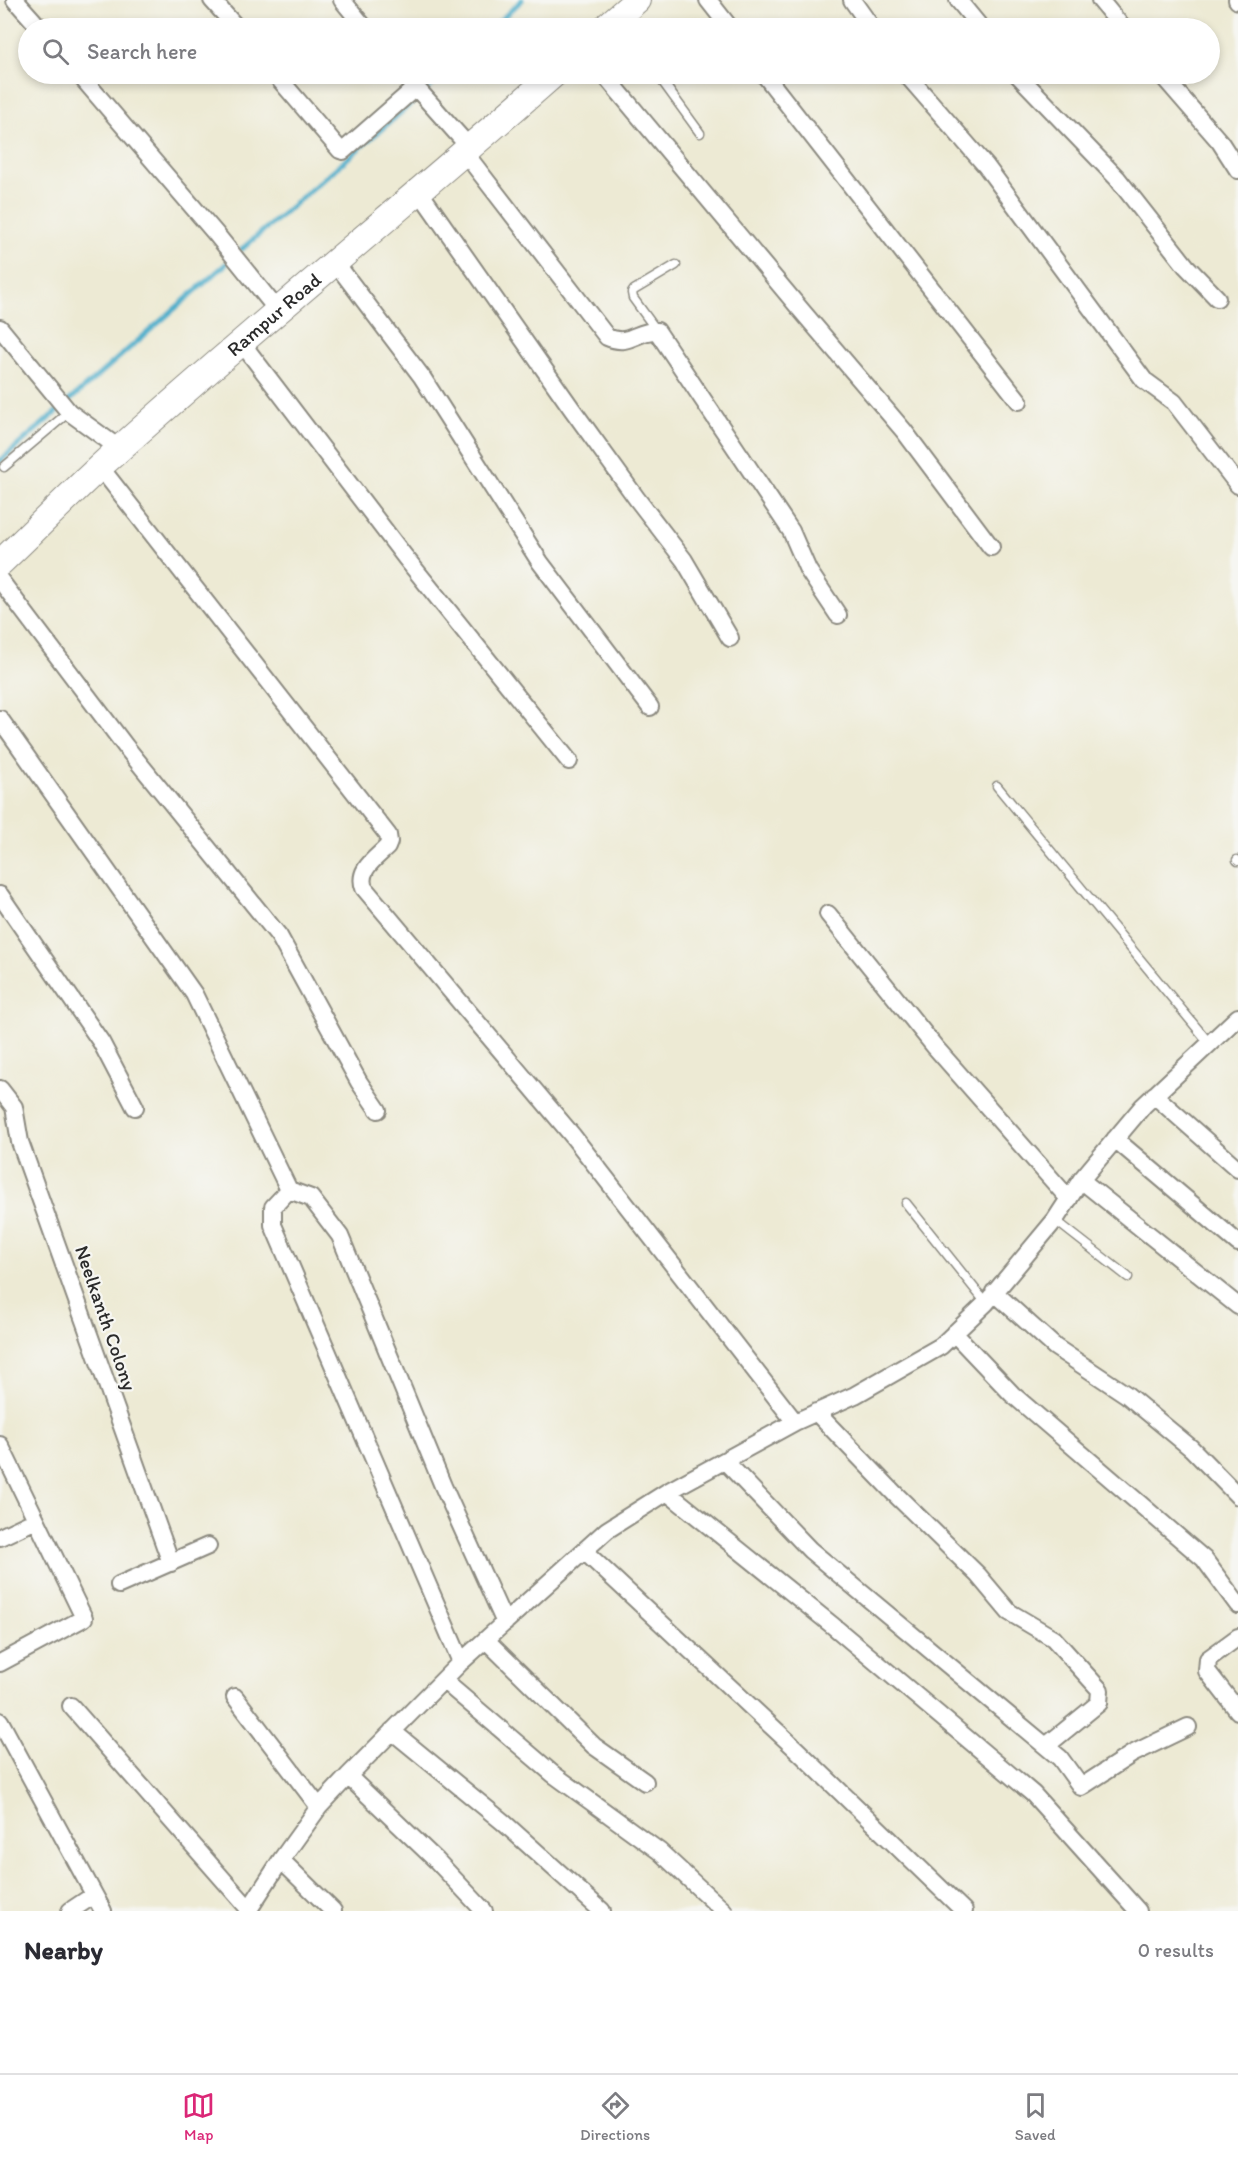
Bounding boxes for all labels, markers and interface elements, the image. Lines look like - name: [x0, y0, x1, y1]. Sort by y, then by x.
- search box: [18, 18, 1220, 84]
- icon: search: [39, 35, 72, 68]
- text: Search here: [87, 38, 197, 65]
- street label: Rampur Road: [222, 267, 326, 361]
- street label: Neelkanth Colony: [70, 1242, 142, 1394]
- text: Nearby: [24, 1934, 103, 1966]
- text: 0 results: [1138, 1938, 1214, 1962]
- tab: Map: [182, 2089, 215, 2144]
- tab: Directions: [580, 2089, 650, 2144]
- tab: Saved: [1015, 2089, 1056, 2144]

